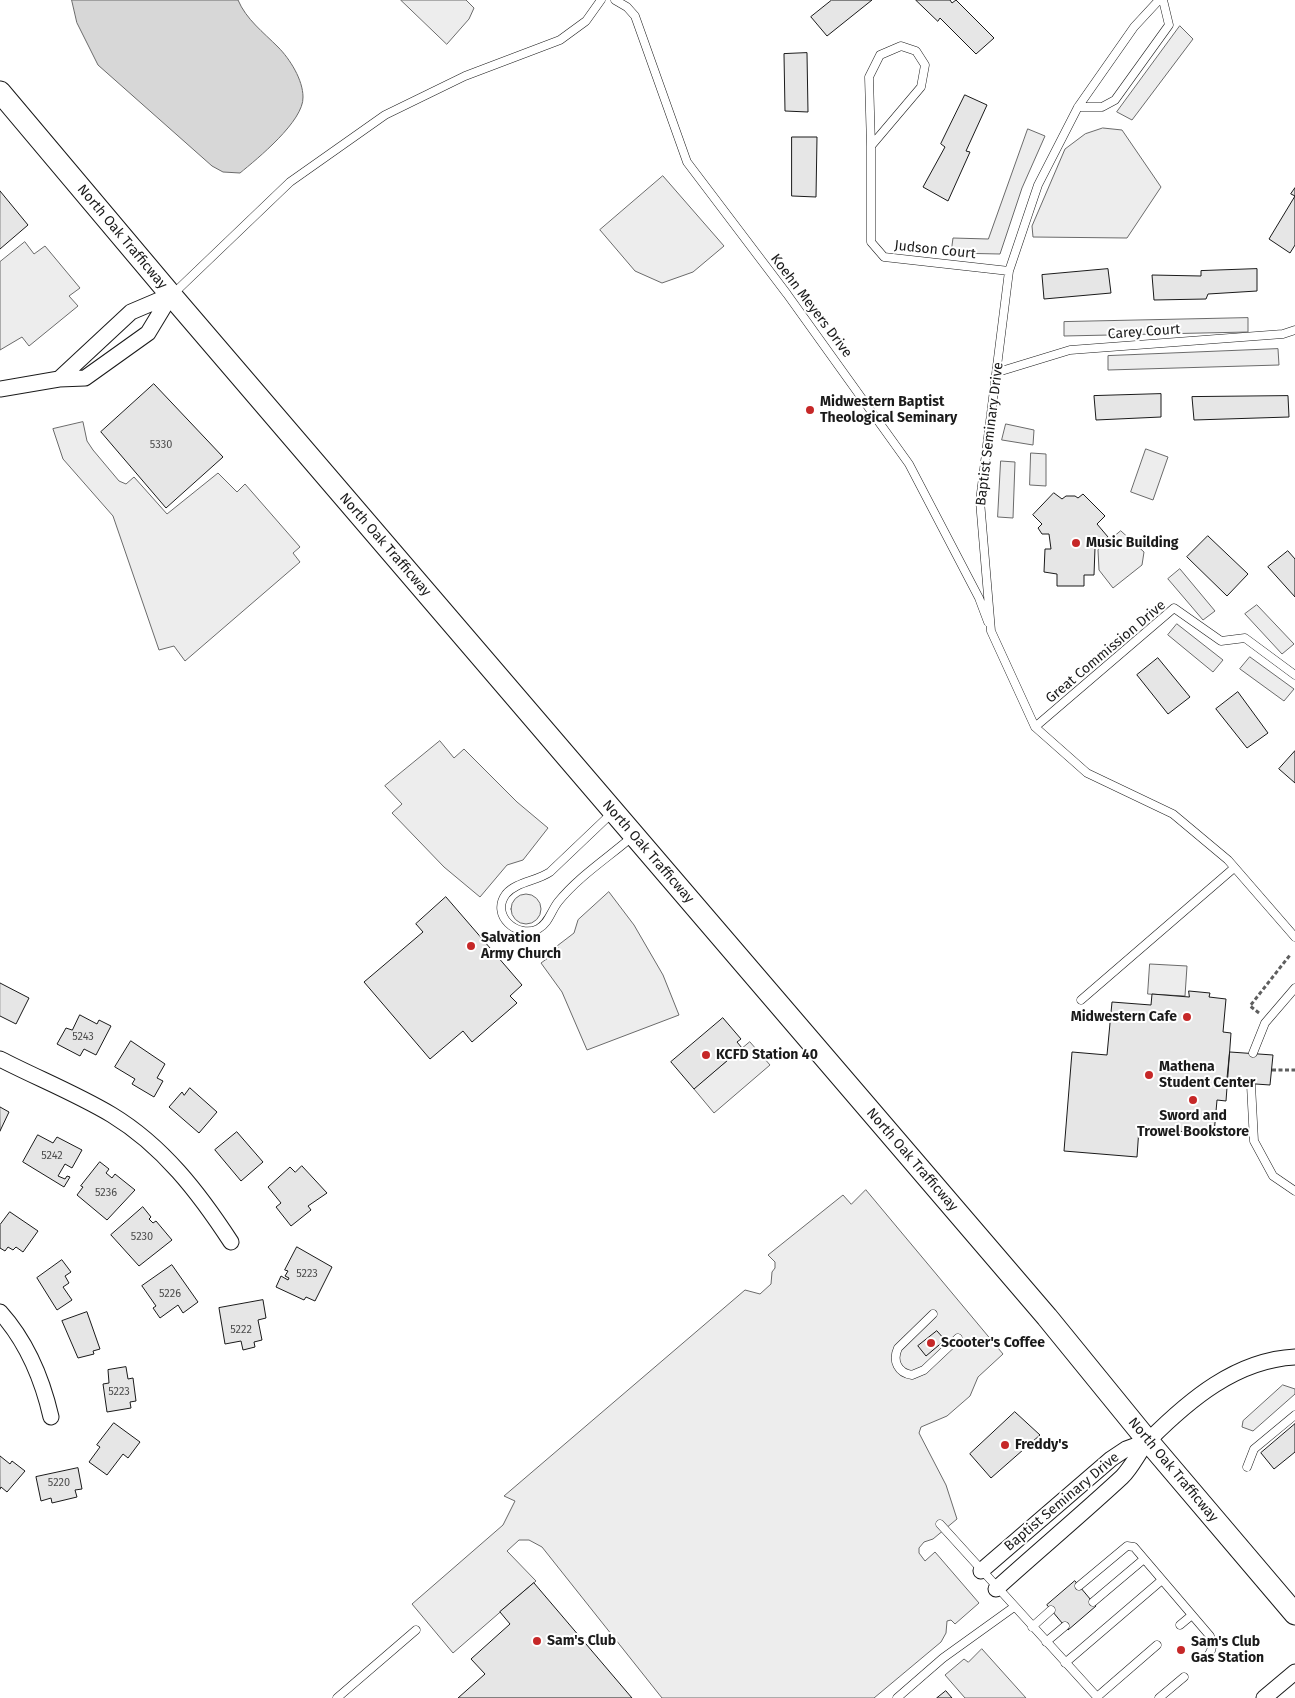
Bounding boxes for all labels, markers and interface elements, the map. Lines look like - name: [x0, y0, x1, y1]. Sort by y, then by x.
- street label: North Oak Trafficway: [73, 181, 171, 293]
- street label: Judson Court: [893, 237, 977, 263]
- street label: Koehn Meyers Drive: [767, 251, 855, 361]
- street label: Carey Court: [1107, 321, 1181, 343]
- street label: Baptist Seminary Drive: [973, 361, 1007, 507]
- place label: Midwestern Baptist Theological Seminary: [820, 394, 957, 427]
- marker: Midwestern Baptist Theological Seminary: [804, 404, 816, 416]
- house number: 5330: [150, 438, 172, 452]
- street label: North Oak Trafficway: [336, 490, 434, 600]
- place label: Music Building: [1086, 535, 1179, 551]
- marker: Music Building: [1070, 537, 1082, 549]
- street label: Great Commission Drive: [1043, 597, 1169, 707]
- street label: North Oak Trafficway: [599, 797, 697, 907]
- place label: Salvation Army Church: [481, 930, 561, 962]
- marker: Salvation Army Church: [465, 940, 477, 952]
- place label: Midwestern Cafe: [1071, 1009, 1177, 1025]
- marker: Midwestern Cafe: [1181, 1011, 1193, 1023]
- house number: 5243: [72, 1030, 94, 1044]
- place label: KCFD Station 40: [716, 1047, 818, 1063]
- marker: KCFD Station 40: [700, 1049, 712, 1061]
- place label: Mathena Student Center: [1159, 1059, 1255, 1092]
- marker: Mathena Student Center: [1143, 1069, 1155, 1081]
- marker: Sword and Trowel Bookstore: [1187, 1094, 1199, 1106]
- street label: North Oak Trafficway: [863, 1105, 961, 1215]
- place label: Sword and Trowel Bookstore: [1137, 1108, 1249, 1140]
- house number: 5242: [41, 1149, 63, 1163]
- house number: 5236: [95, 1186, 117, 1200]
- house number: 5230: [131, 1230, 153, 1244]
- house number: 5223: [296, 1267, 318, 1281]
- house number: 5226: [159, 1287, 181, 1301]
- house number: 5222: [230, 1323, 252, 1337]
- place label: Scooter's Coffee: [941, 1335, 1045, 1351]
- marker: Scooter's Coffee: [925, 1337, 937, 1349]
- house number: 5223: [108, 1385, 130, 1399]
- street label: North Oak Trafficway: [1124, 1414, 1222, 1526]
- place label: Freddy's: [1015, 1437, 1068, 1453]
- marker: Freddy's: [999, 1439, 1011, 1451]
- street label: Baptist Seminary Drive: [1001, 1449, 1123, 1555]
- house number: 5220: [48, 1476, 70, 1490]
- place label: Sam's Club: [547, 1633, 616, 1649]
- place label: Sam's Club Gas Station: [1191, 1634, 1264, 1666]
- marker: Sam's Club: [531, 1635, 543, 1647]
- marker: Sam's Club Gas Station: [1175, 1644, 1187, 1656]

